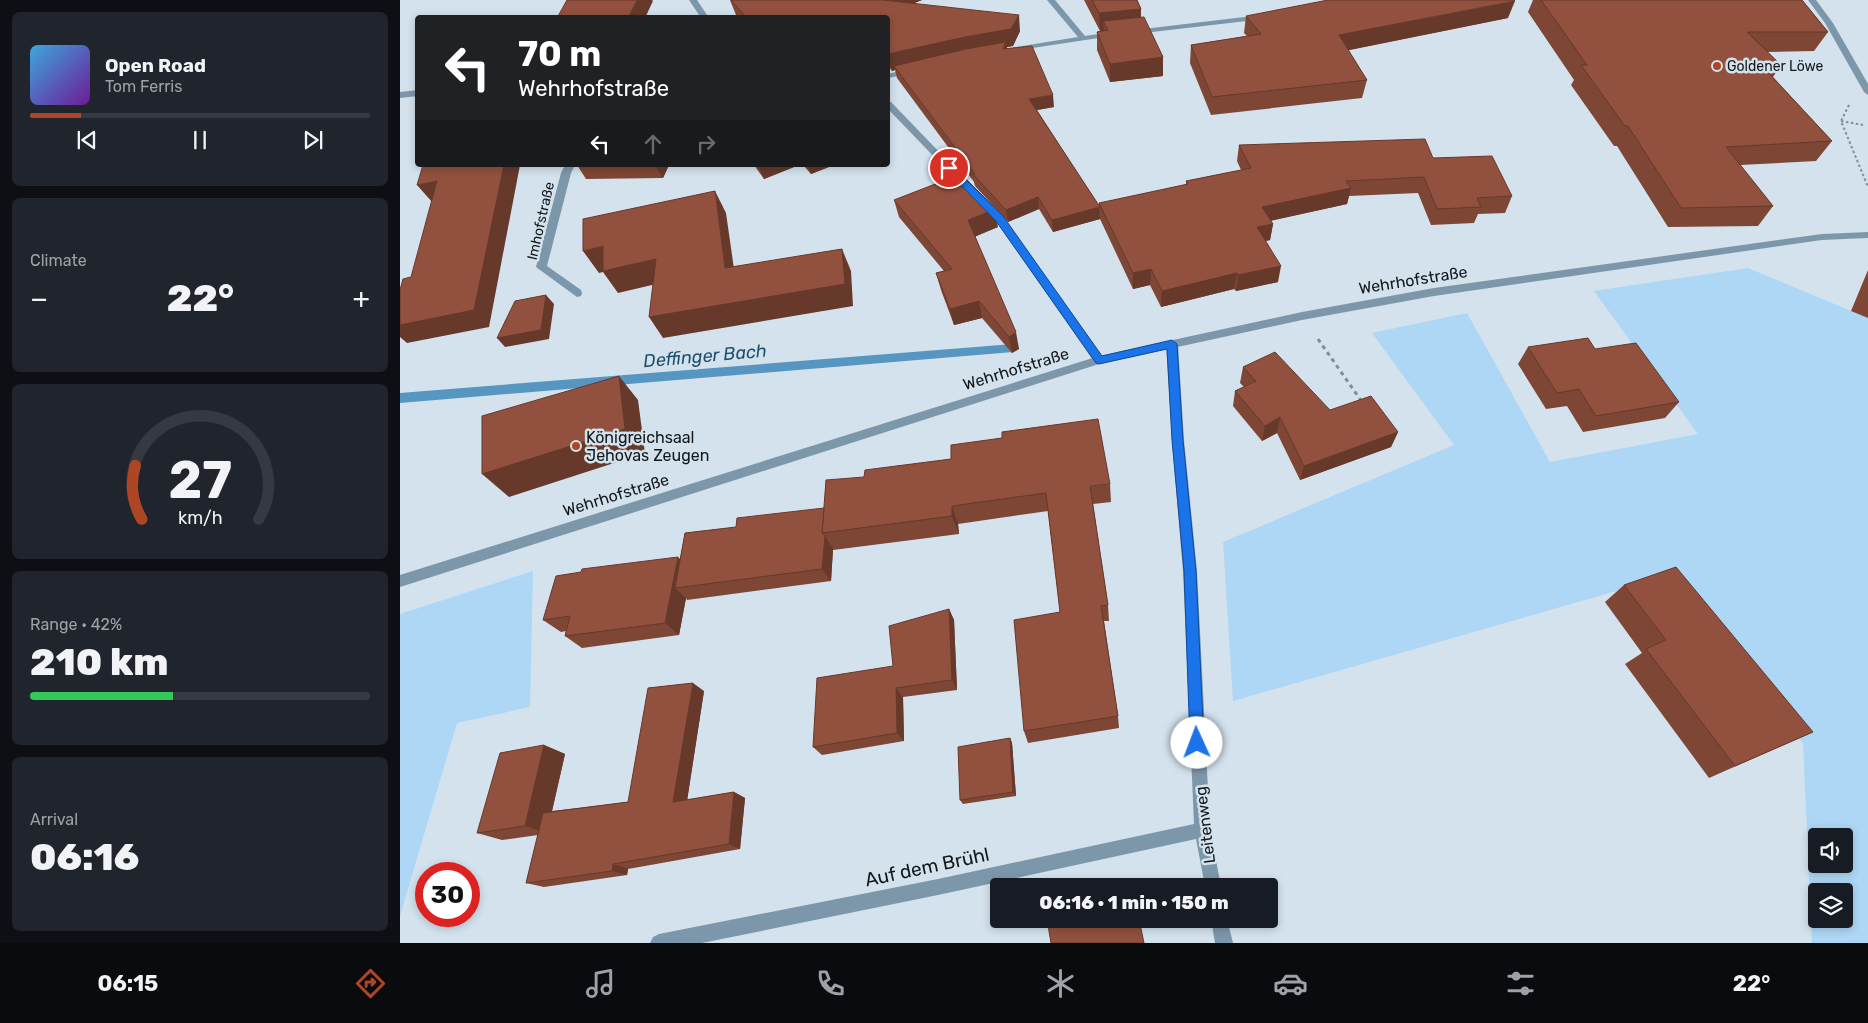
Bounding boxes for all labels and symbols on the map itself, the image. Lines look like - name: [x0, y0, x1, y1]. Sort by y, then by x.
- place label: Goldener Löwe: [1727, 58, 1824, 75]
- marker: Goldener Löwe: [1711, 60, 1723, 72]
- pin: [928, 147, 970, 189]
- street label: Imhofstraße: [524, 180, 558, 262]
- street label: Wehrhofstraße: [1357, 262, 1469, 298]
- water label: Deffinger Bach: [642, 340, 768, 372]
- street label: Wehrhofstraße: [961, 344, 1071, 394]
- place label: Königreichsaal Jehovas Zeugen: [586, 428, 709, 465]
- marker: Königreichsaal Jehovas Zeugen: [570, 440, 582, 452]
- street label: Wehrhofstraße: [561, 470, 671, 520]
- position arrow: [1170, 716, 1222, 768]
- street label: Leitenweg: [1191, 785, 1219, 865]
- street label: Auf dem Brühl: [863, 843, 991, 891]
- speed limit sign: 30: [415, 862, 480, 927]

